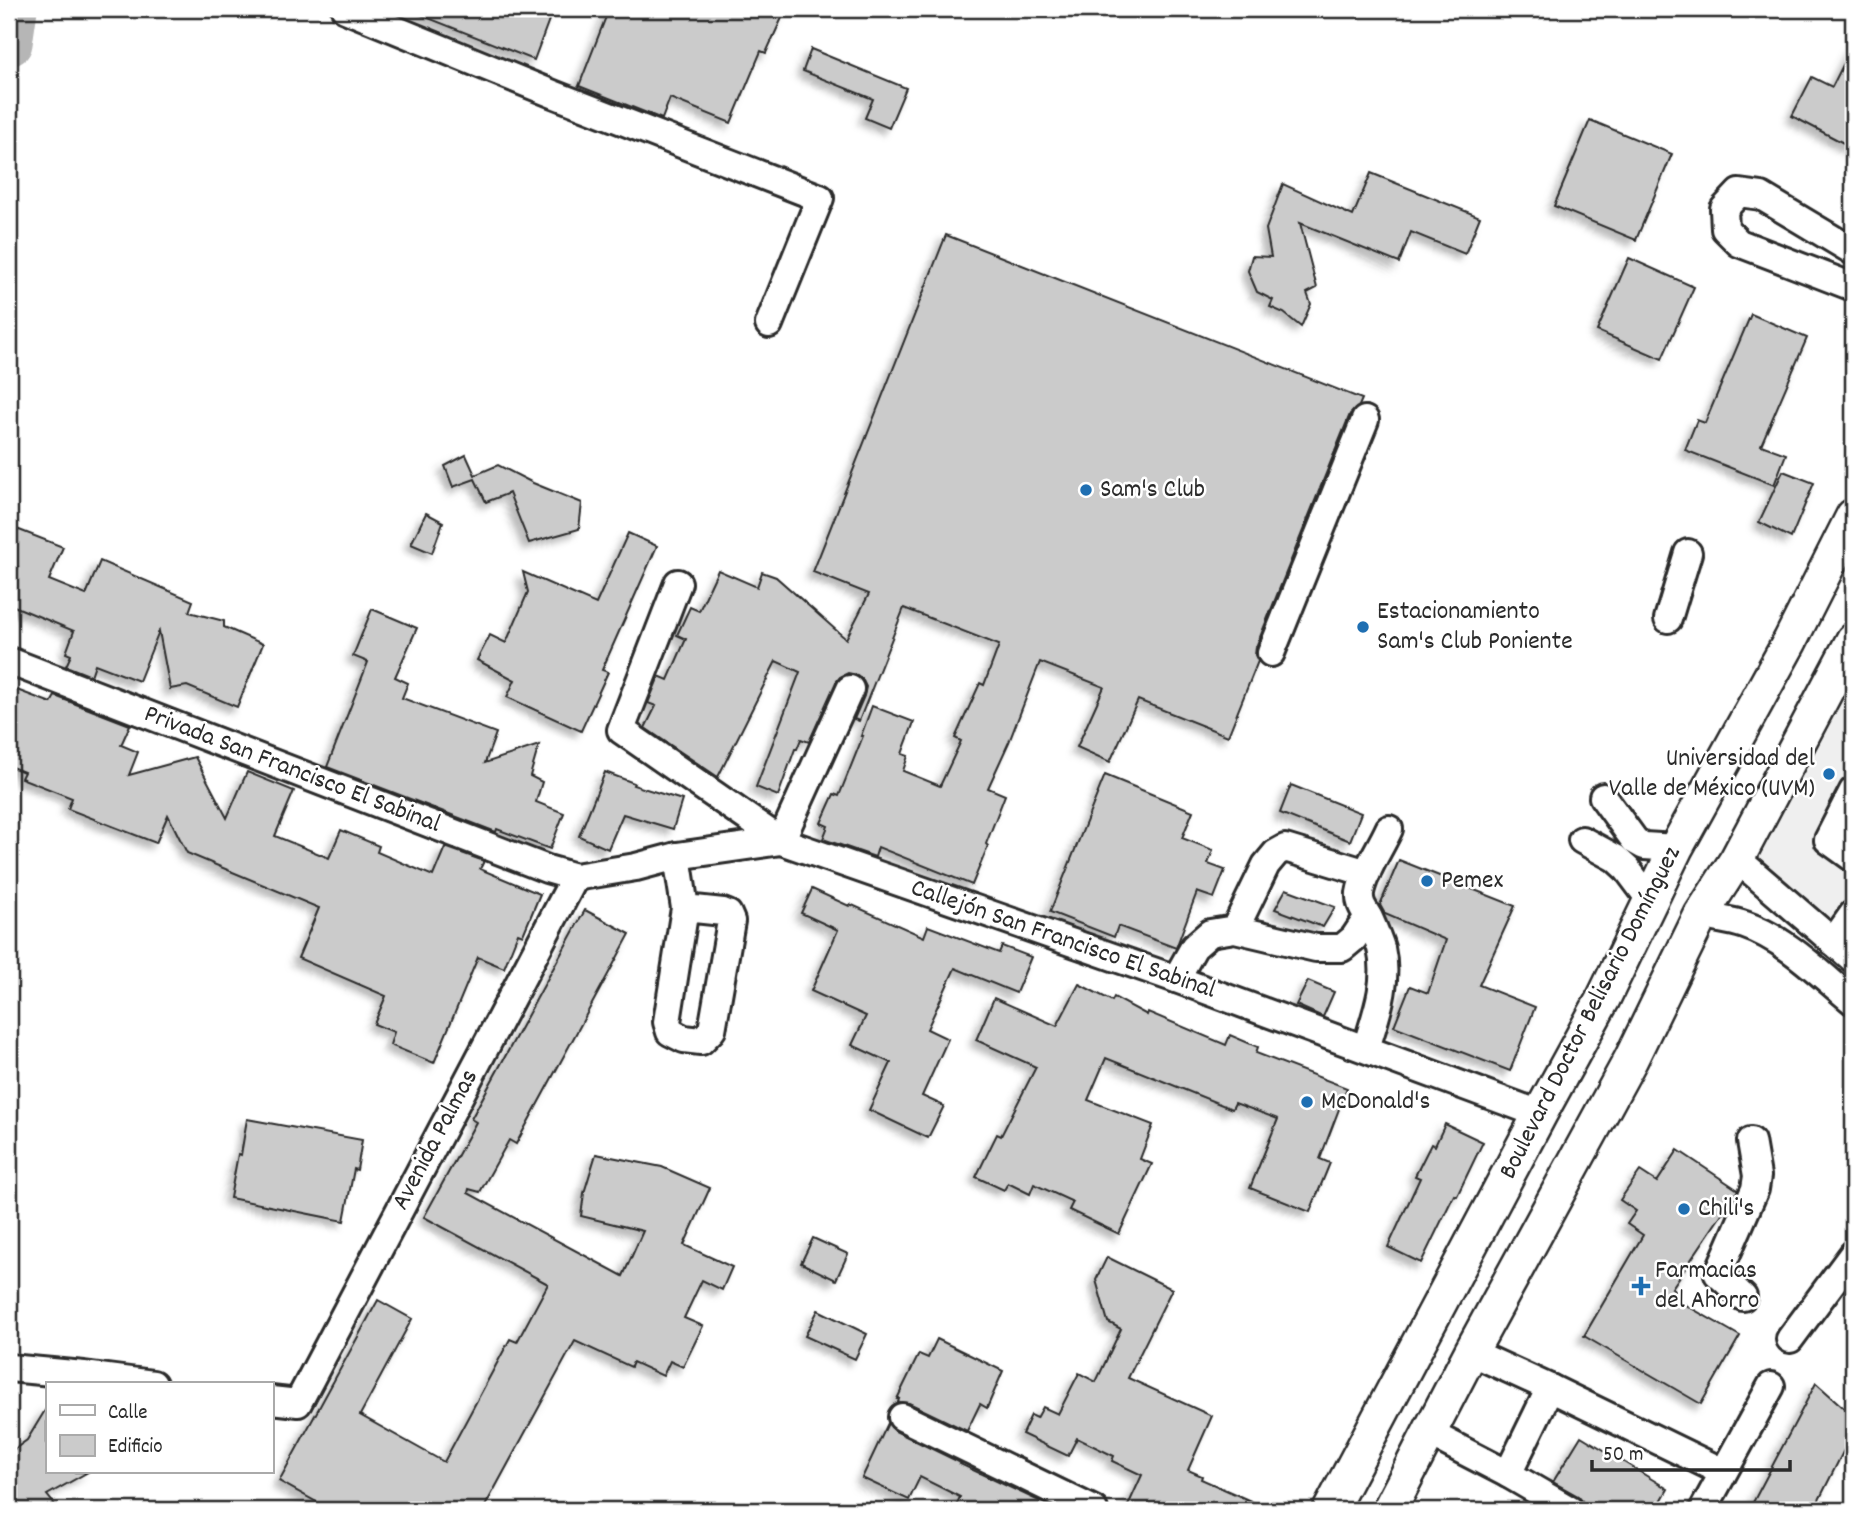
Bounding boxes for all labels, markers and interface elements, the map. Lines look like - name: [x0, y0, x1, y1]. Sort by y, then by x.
- place label: Sam's Club: [1100, 472, 1205, 509]
- marker: Sam's Club: [1078, 482, 1094, 498]
- place label: Estacionamiento Sam's Club Poniente: [1377, 594, 1573, 661]
- marker: Estacionamiento Sam's Club Poniente: [1355, 619, 1371, 635]
- street label: Privada San Francisco El Sabinal: [138, 696, 446, 844]
- place label: Universidad del Valle de México (UVM): [1609, 741, 1815, 808]
- marker: Universidad del Valle de México (UVM): [1821, 766, 1837, 782]
- street label: Boulevard Doctor Belisario Domínguez: [1491, 840, 1691, 1186]
- place label: Pemex: [1441, 863, 1504, 900]
- street label: Callejón San Francisco El Sabinal: [905, 870, 1221, 1010]
- marker: Pemex: [1419, 873, 1435, 889]
- street label: Avenida Palmas: [383, 1063, 489, 1217]
- place label: McDonald's: [1321, 1084, 1430, 1121]
- marker: McDonald's: [1299, 1094, 1315, 1110]
- place label: Chili's: [1698, 1191, 1755, 1228]
- marker: Chili's: [1676, 1201, 1692, 1217]
- place label: Farmacias del Ahorro: [1655, 1253, 1759, 1320]
- marker: Farmacias del Ahorro: [1633, 1278, 1649, 1294]
- legend: [46, 1382, 273, 1474]
- text: Calle: [108, 1399, 147, 1429]
- scale bar: [1592, 1428, 1790, 1472]
- text: Edificio: [108, 1433, 163, 1463]
- text: 50 m: [1603, 1441, 1643, 1471]

